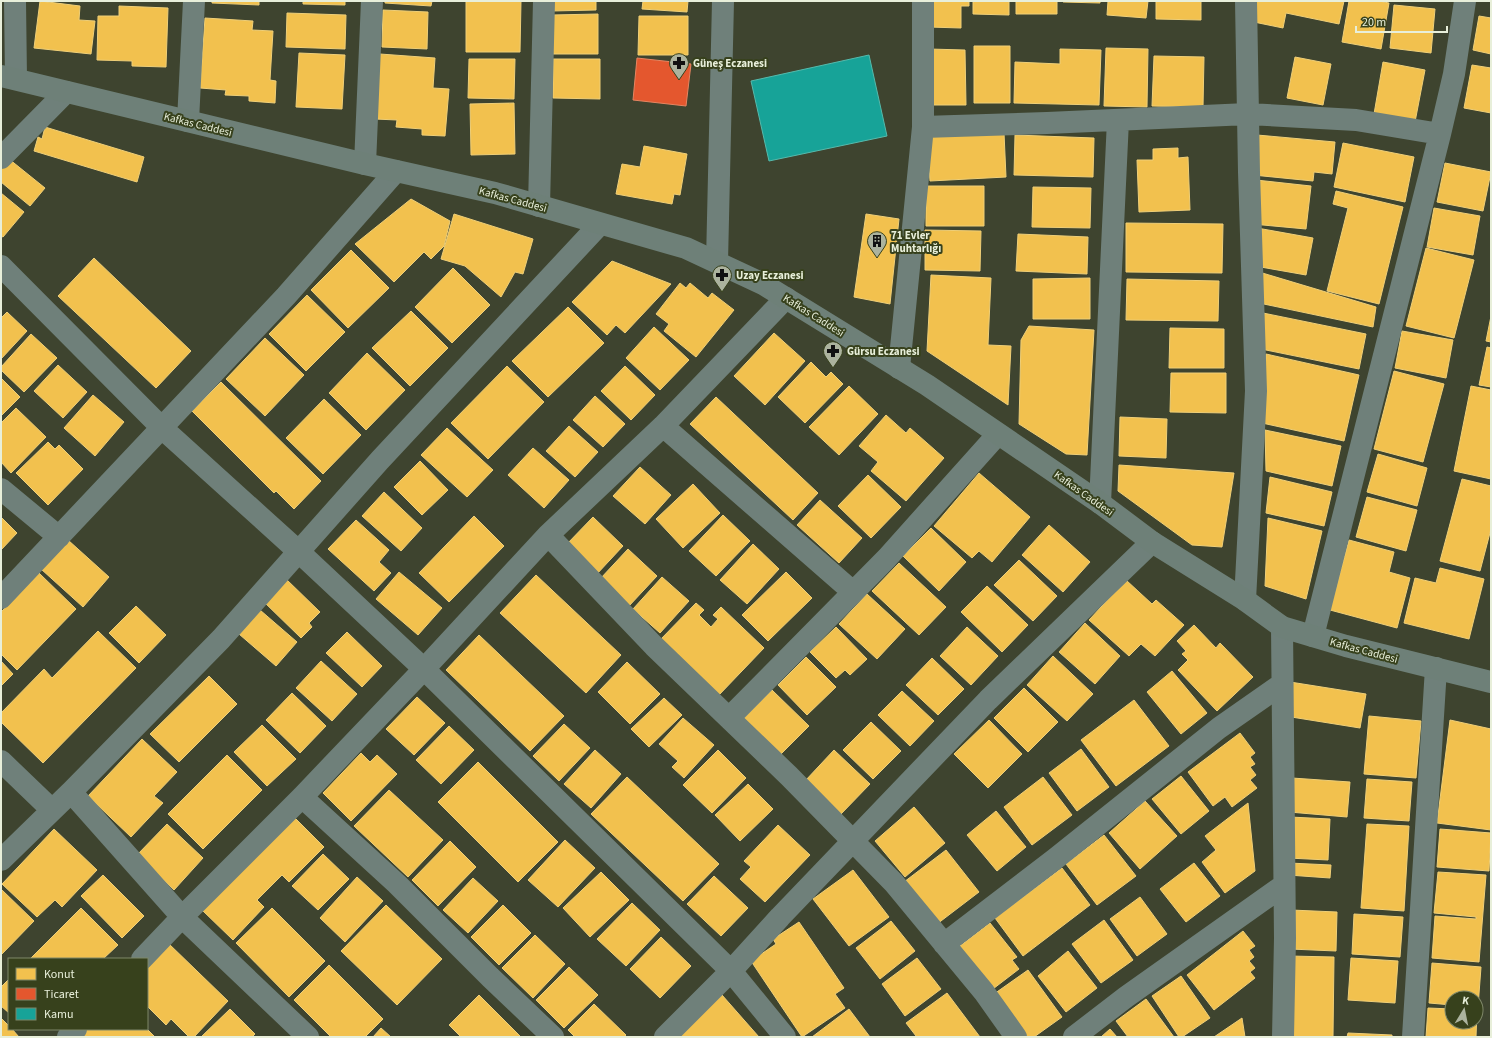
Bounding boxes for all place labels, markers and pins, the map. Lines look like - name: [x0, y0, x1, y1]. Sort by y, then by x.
- pharmacy icon: Güneş Eczanesi: [668, 52, 690, 80]
- place label: Güneş Eczanesi: [693, 56, 767, 71]
- place label: 71 Evler Muhtarlığı: [891, 228, 941, 256]
- building icon: 71 Evler Muhtarlığı: [866, 230, 888, 258]
- pharmacy icon: Uzay Eczanesi: [711, 264, 733, 292]
- place label: Uzay Eczanesi: [736, 268, 804, 283]
- pharmacy icon: Gürsu Eczanesi: [822, 340, 844, 368]
- place label: Gürsu Eczanesi: [847, 344, 920, 359]

